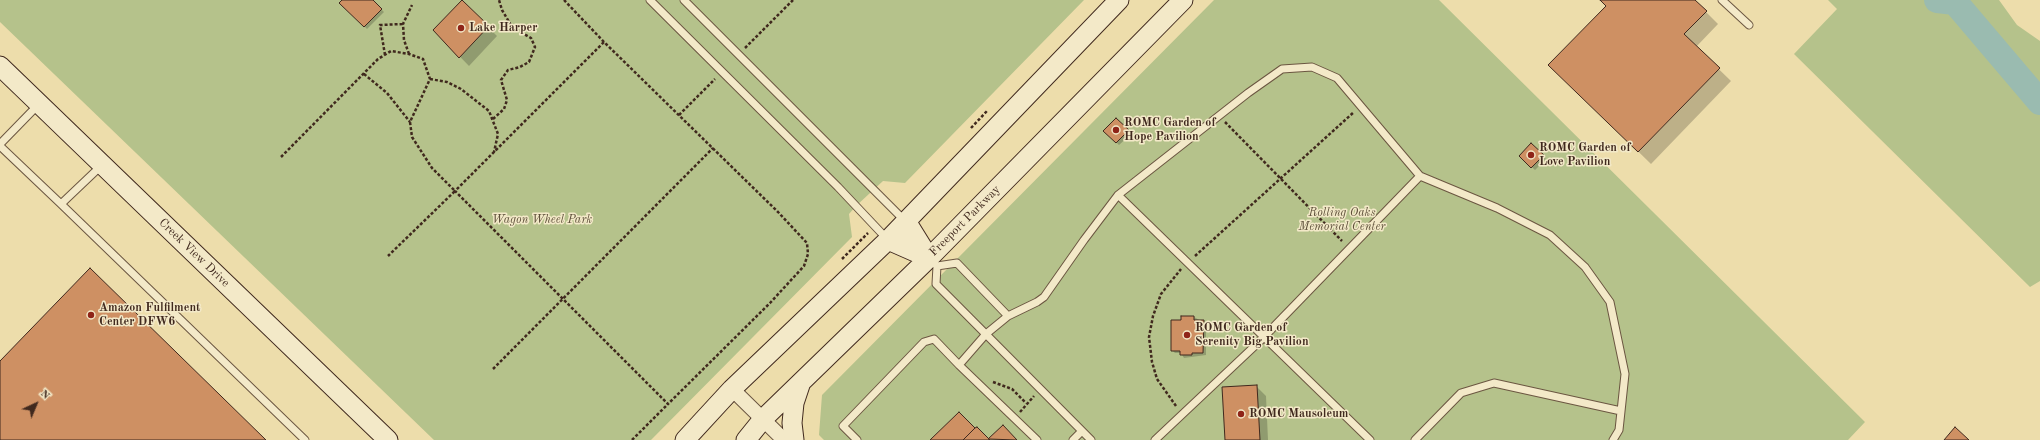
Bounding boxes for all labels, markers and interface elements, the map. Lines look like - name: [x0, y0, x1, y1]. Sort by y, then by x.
- place label: Lake Harper: [469, 21, 537, 35]
- marker: Lake Harper: [456, 23, 466, 33]
- place label: ROMC Garden of Hope Pavilion: [1124, 116, 1216, 144]
- marker: ROMC Garden of Hope Pavilion: [1111, 125, 1121, 135]
- place label: ROMC Garden of Love Pavilion: [1539, 141, 1631, 169]
- marker: ROMC Garden of Love Pavilion: [1526, 150, 1536, 160]
- street label: Freeport Parkway: [927, 183, 1003, 259]
- park label: Rolling Oaks Memorial Center: [1298, 206, 1386, 234]
- park label: Wagon Wheel Park: [492, 213, 592, 227]
- street label: Creek View Drive: [156, 216, 232, 290]
- place label: Amazon Fulfilment Center DFW6: [99, 301, 200, 329]
- marker: Amazon Fulfilment Center DFW6: [86, 310, 96, 320]
- place label: ROMC Garden of Serenity Big Pavilion: [1195, 321, 1309, 349]
- marker: ROMC Garden of Serenity Big Pavilion: [1182, 330, 1192, 340]
- north arrow: [16, 384, 56, 424]
- text: N: [38, 388, 52, 402]
- place label: ROMC Mausoleum: [1249, 407, 1348, 421]
- marker: ROMC Mausoleum: [1236, 409, 1246, 419]

